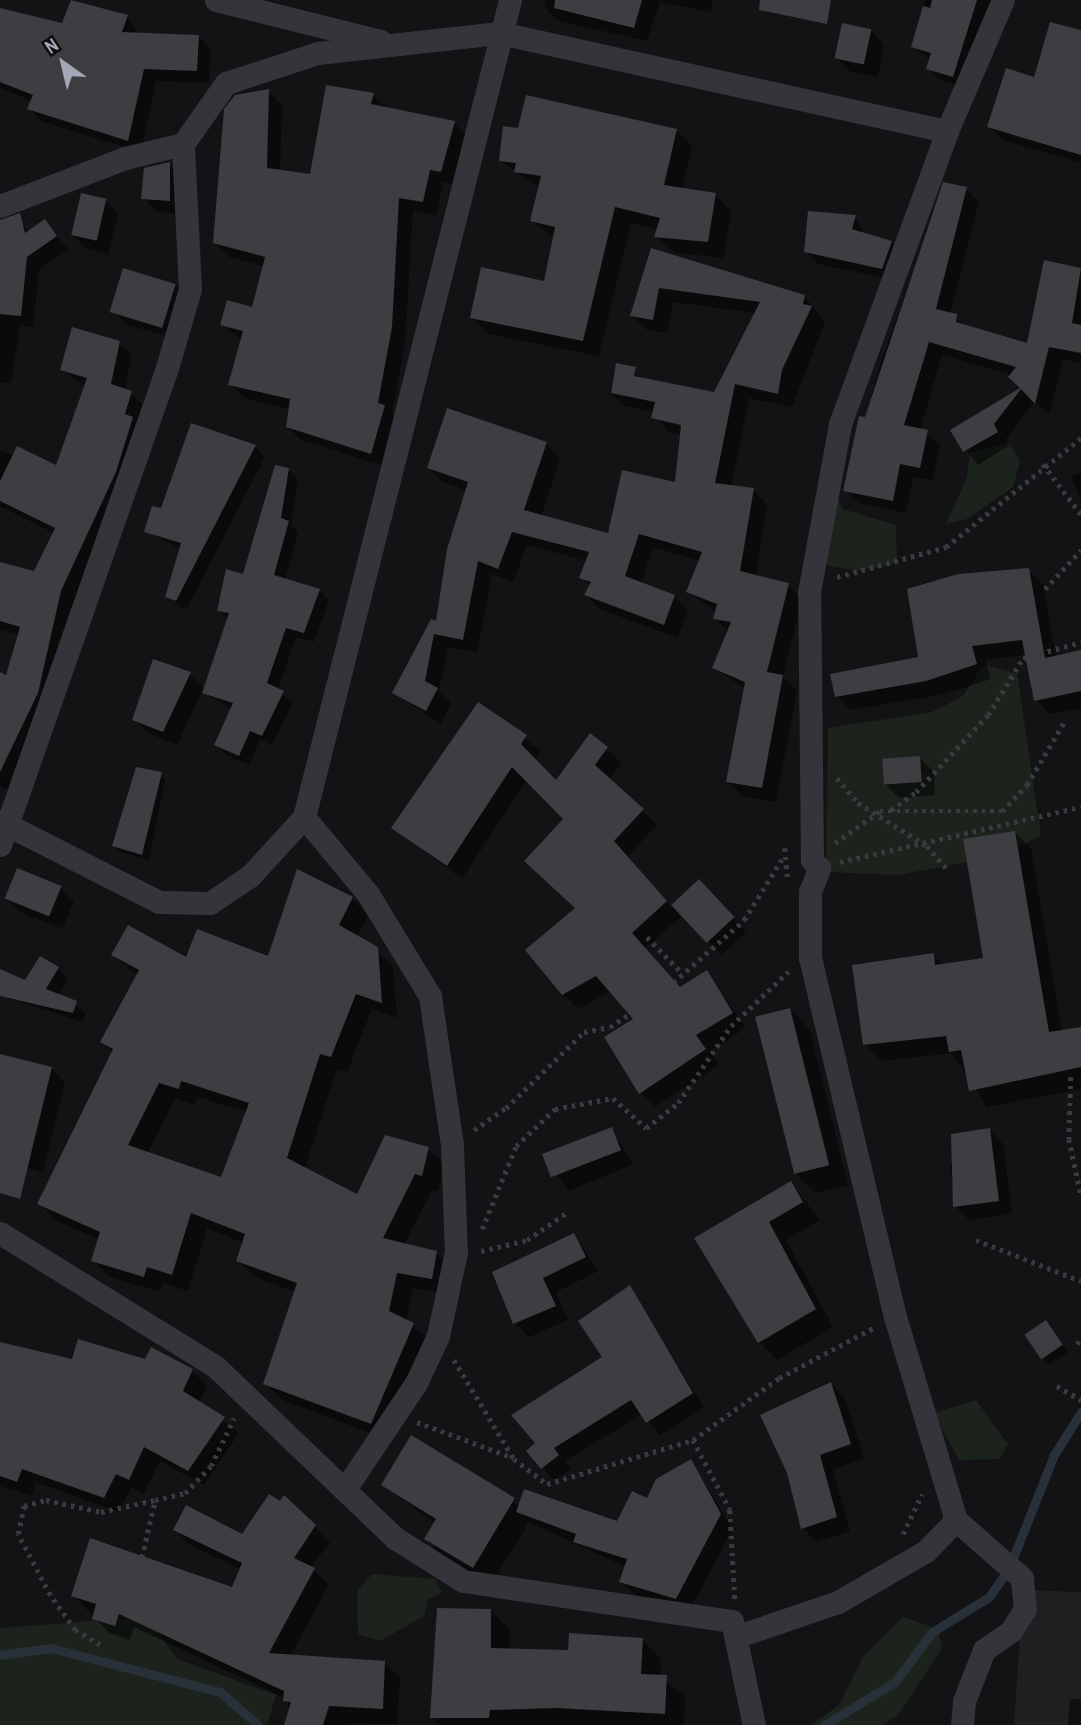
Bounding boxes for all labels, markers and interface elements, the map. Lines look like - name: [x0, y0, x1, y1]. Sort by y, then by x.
- north arrow: [28, 28, 98, 98]
- text: N: [39, 32, 63, 60]

